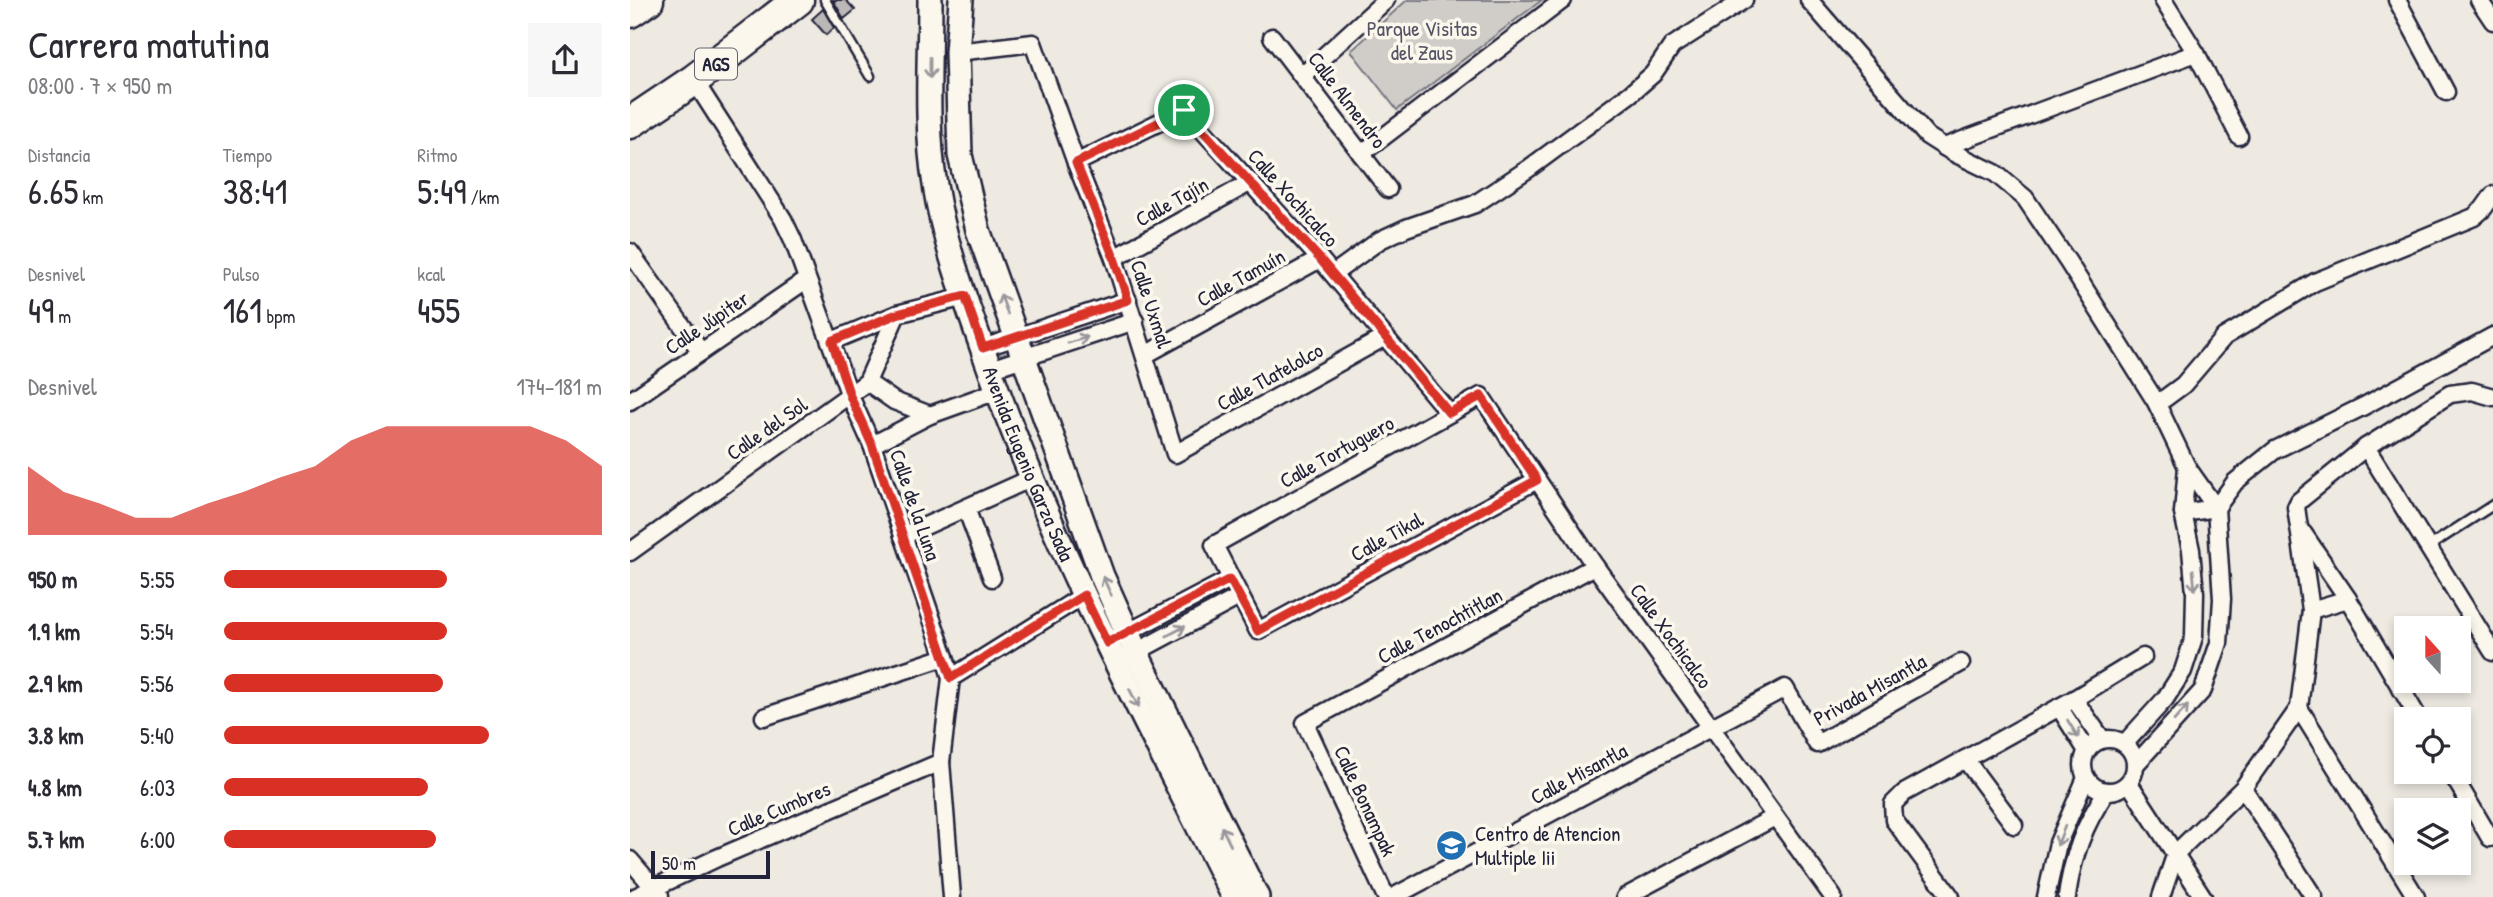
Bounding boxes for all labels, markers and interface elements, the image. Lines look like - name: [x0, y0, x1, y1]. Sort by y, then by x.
- park label: Parque Visitas del Zaus: [1367, 14, 1477, 67]
- text: Carrera matutina: [28, 18, 269, 70]
- button: share: [528, 23, 602, 97]
- street label: Calle Almendro: [1301, 45, 1393, 154]
- road number: AGS: [695, 48, 737, 80]
- one-way arrow: [923, 56, 937, 79]
- text: 08:00 · 7 × 950 m: [28, 70, 172, 101]
- pin: [1154, 80, 1214, 140]
- icon: arrive: [1165, 91, 1203, 129]
- text: Distancia: [28, 142, 90, 168]
- text: Tiempo: [223, 142, 272, 168]
- text: Ritmo: [417, 142, 457, 168]
- street label: Calle Xochicalco: [1241, 142, 1345, 253]
- text: 6.65: [28, 168, 78, 215]
- text: 38:41: [223, 168, 287, 215]
- text: 5:49: [417, 168, 466, 215]
- street label: Calle Tajín: [1130, 170, 1213, 233]
- text: km: [78, 184, 103, 210]
- text: /km: [466, 184, 499, 210]
- street label: Calle Tamuín: [1191, 241, 1290, 314]
- street label: Calle Uxmal: [1124, 256, 1179, 352]
- text: Desnivel: [28, 261, 85, 287]
- text: Pulso: [223, 261, 259, 287]
- text: kcal: [417, 261, 445, 287]
- street label: Calle Júpiter: [659, 284, 754, 361]
- text: 49: [28, 287, 54, 334]
- text: 161: [223, 287, 262, 334]
- text: 455: [417, 287, 460, 334]
- one-way arrow: [997, 293, 1009, 315]
- text: m: [54, 303, 71, 329]
- text: bpm: [262, 303, 295, 329]
- one-way arrow: [1067, 333, 1089, 345]
- street label: Calle Tlatelolco: [1211, 335, 1328, 418]
- street label: Avenida Eugenio Garza Sada: [976, 362, 1082, 566]
- text: Desnivel: [28, 371, 97, 402]
- text: 174–181 m: [516, 371, 602, 402]
- street label: Calle del Sol: [720, 390, 813, 467]
- street label: Calle Tortuguero: [1274, 408, 1399, 495]
- street label: Calle de la Luna: [883, 445, 948, 564]
- street label: Calle Tikal: [1345, 505, 1429, 568]
- text: 950 m: [28, 564, 77, 595]
- text: 5:55: [140, 564, 175, 595]
- one-way arrow: [2188, 569, 2201, 591]
- one-way arrow: [1100, 576, 1113, 598]
- street label: Calle Xochicalco: [1623, 577, 1719, 694]
- street label: Calle Tenochtitlan: [1372, 580, 1507, 671]
- text: 1.9 km: [28, 616, 80, 647]
- text: 5:54: [140, 616, 173, 647]
- north arrow: [2394, 616, 2471, 693]
- map controls: [2394, 616, 2471, 875]
- one-way arrow: [1165, 623, 1186, 637]
- street label: Privada Misantla: [1808, 647, 1931, 733]
- text: 2.9 km: [28, 668, 83, 699]
- text: 5:56: [140, 668, 174, 699]
- one-way arrow: [1127, 687, 1141, 708]
- one-way arrow: [2173, 704, 2189, 722]
- button: locate: [2394, 707, 2471, 784]
- one-way arrow: [2066, 718, 2080, 738]
- text: 3.8 km: [28, 720, 84, 751]
- text: 5:40: [140, 720, 174, 751]
- street label: Calle Misantla: [1525, 736, 1632, 811]
- street label: Calle Bonampak: [1327, 741, 1404, 861]
- text: 4.8 km: [28, 772, 82, 803]
- text: 6:03: [140, 772, 175, 803]
- street label: Calle Cumbres: [723, 774, 835, 843]
- button: layers: [2394, 798, 2471, 875]
- place label: Centro de Atencion Multiple Iii: [1475, 819, 1620, 872]
- text: 5.7 km: [28, 824, 85, 855]
- text: 6:00: [140, 824, 175, 855]
- one-way arrow: [2053, 825, 2066, 846]
- one-way arrow: [1219, 826, 1233, 847]
- school or university icon: Centro de Atencion Multiple Iii: [1435, 829, 1469, 863]
- scale bar: [651, 848, 770, 880]
- text: 50 m: [662, 850, 696, 876]

